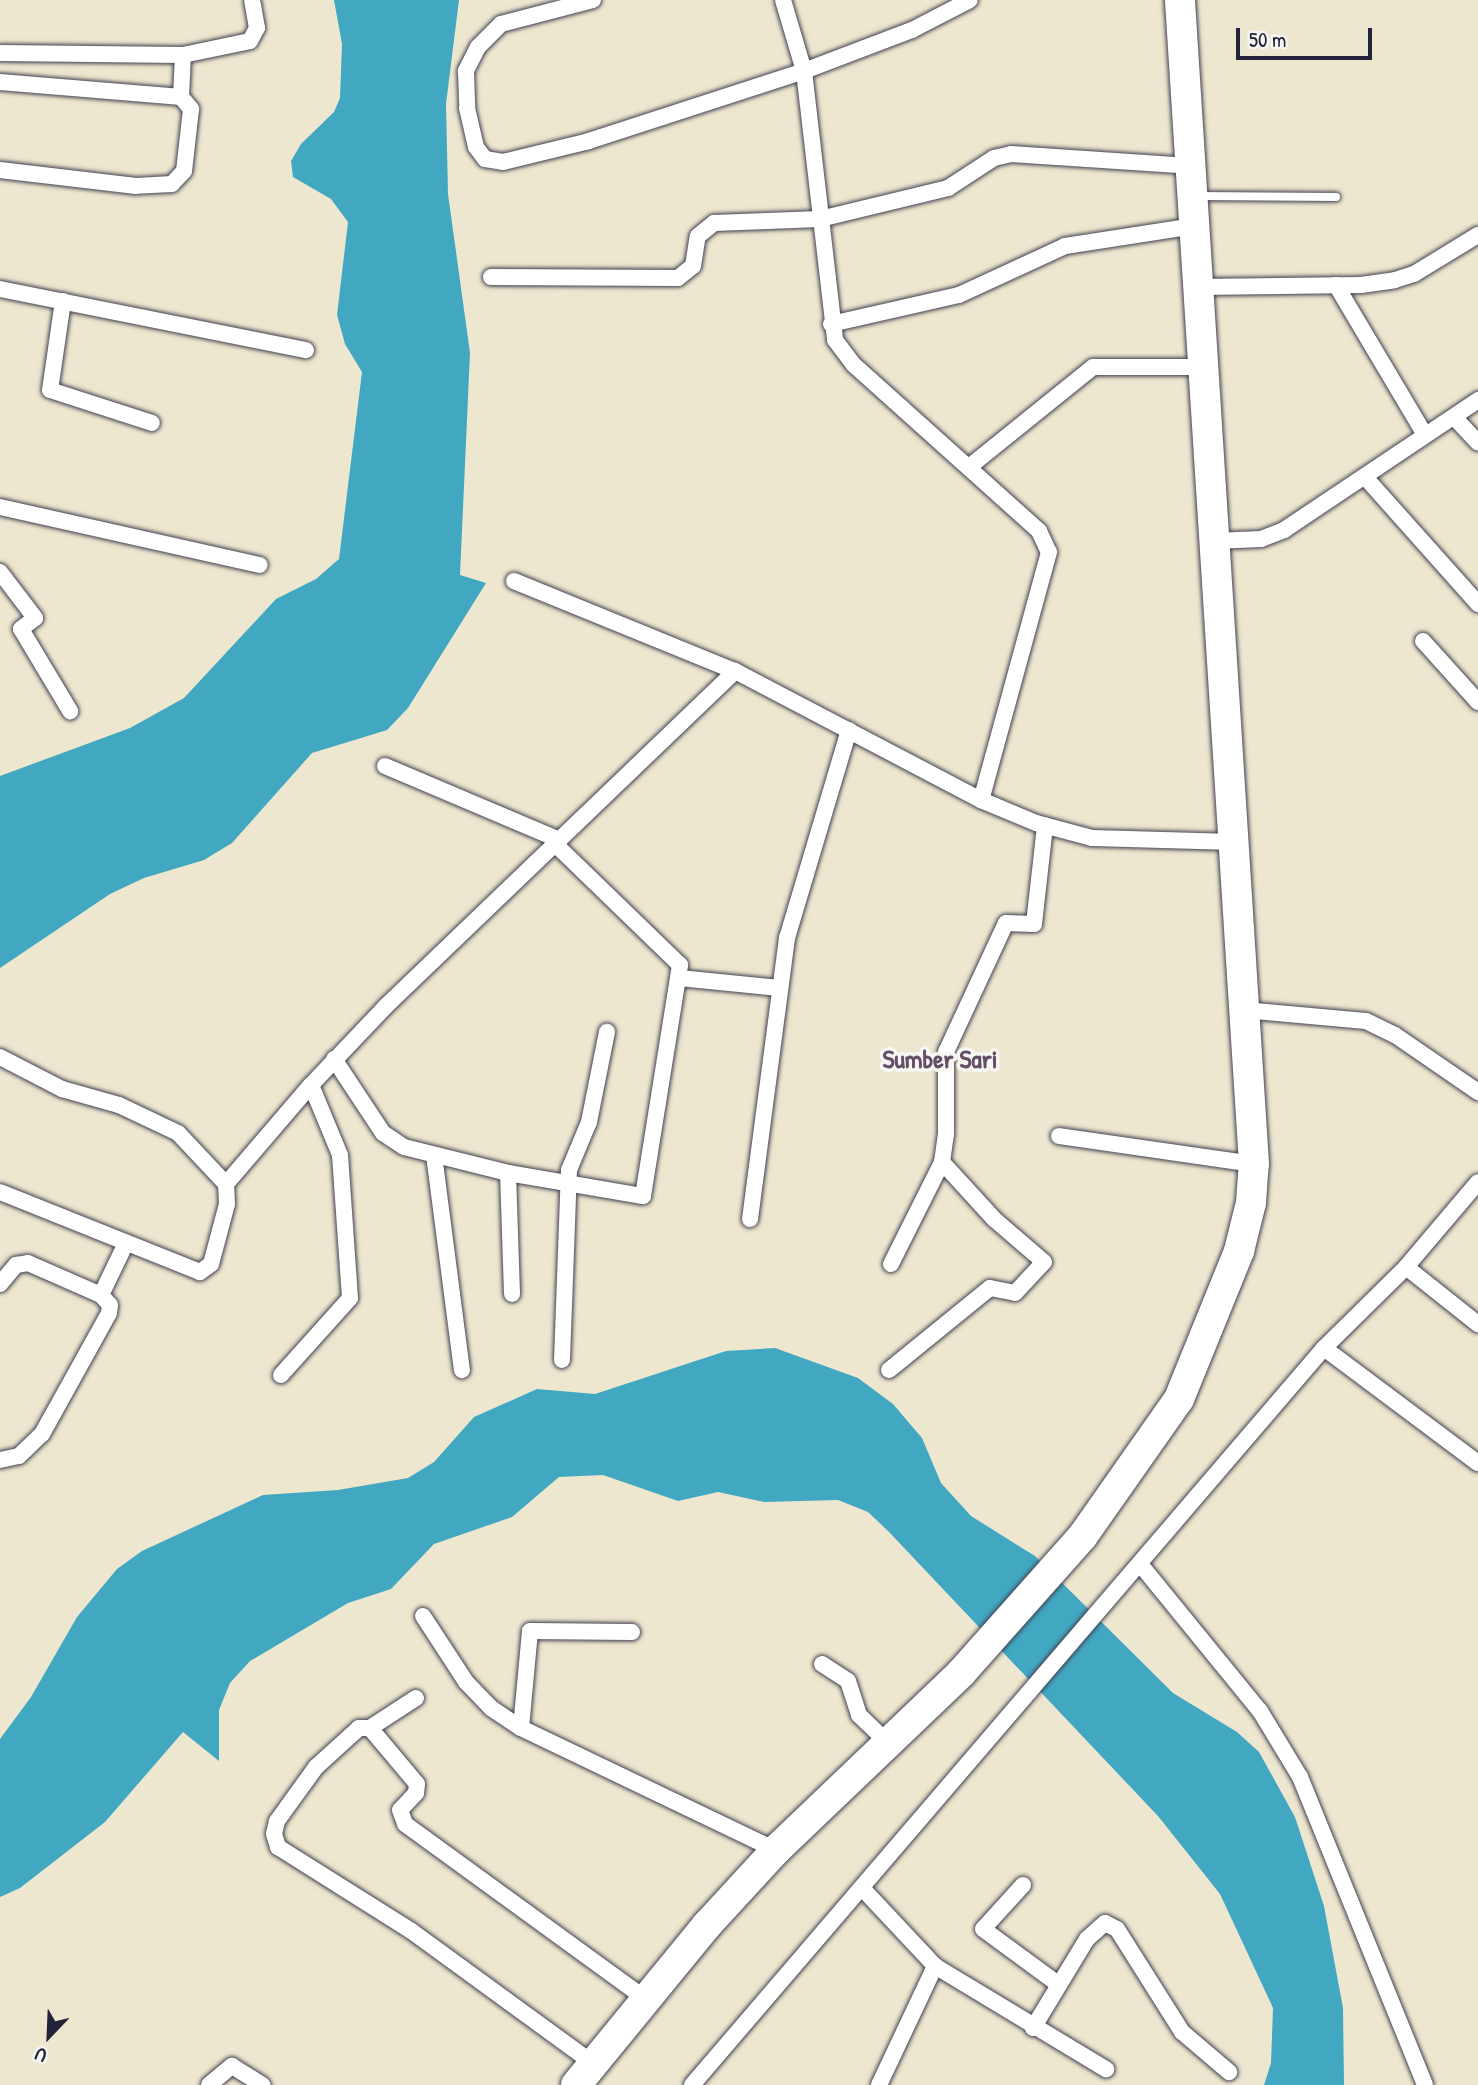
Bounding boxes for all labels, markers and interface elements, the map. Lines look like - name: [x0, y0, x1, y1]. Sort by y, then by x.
- scale bar: [1240, 14, 1376, 58]
- text: 50 m: [1249, 25, 1286, 54]
- district label: Sumber Sari: [882, 1043, 998, 1075]
- north arrow: [14, 2001, 84, 2071]
- text: U: [31, 2041, 51, 2069]

